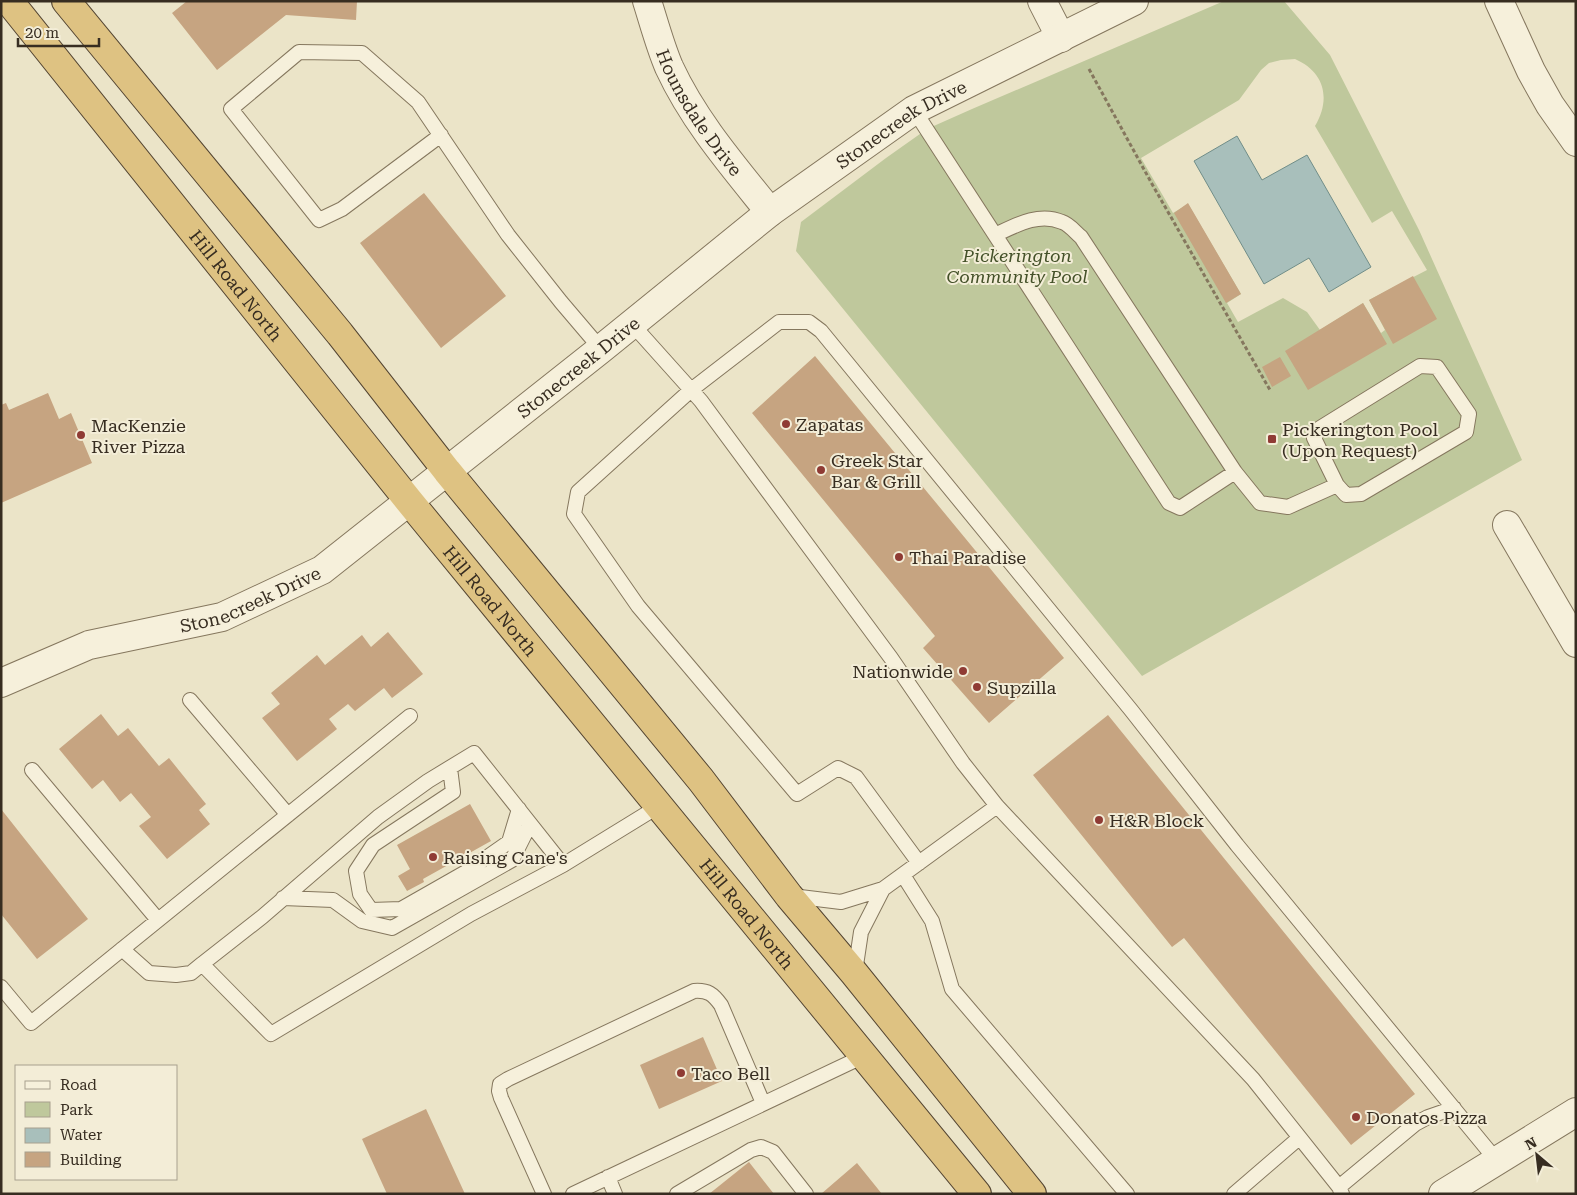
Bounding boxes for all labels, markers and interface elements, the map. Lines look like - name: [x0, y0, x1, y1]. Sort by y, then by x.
- scale bar: [18, 15, 99, 47]
- text: 20 m: [25, 24, 60, 42]
- street label: Hounsdale Drive: [652, 46, 747, 180]
- street label: Stonecreek Drive: [832, 75, 970, 173]
- street label: Hill Road North: [186, 225, 287, 345]
- park label: Pickerington Community Pool: [946, 245, 1088, 287]
- street label: Stonecreek Drive: [513, 312, 643, 422]
- place label: Zapatas: [796, 414, 863, 435]
- place label: MacKenzie River Pizza: [91, 415, 186, 457]
- marker: Zapatas: [780, 418, 792, 430]
- place label: Pickerington Pool (Upon Request): [1282, 419, 1438, 461]
- marker: MacKenzie River Pizza: [75, 429, 87, 441]
- marker: Pickerington Pool (Upon Request): [1266, 433, 1278, 445]
- place label: Greek Star Bar & Grill: [831, 450, 923, 492]
- marker: Greek Star Bar & Grill: [815, 464, 827, 476]
- street label: Hill Road North: [439, 541, 542, 660]
- place label: Thai Paradise: [909, 547, 1026, 568]
- marker: Thai Paradise: [893, 551, 905, 563]
- street label: Stonecreek Drive: [178, 562, 324, 636]
- place label: Nationwide: [852, 661, 953, 682]
- marker: Nationwide: [957, 665, 969, 677]
- place label: Supzilla: [987, 677, 1057, 698]
- marker: Supzilla: [971, 681, 983, 693]
- place label: H&R Block: [1109, 810, 1204, 831]
- marker: H&R Block: [1093, 814, 1105, 826]
- place label: Raising Cane's: [443, 847, 568, 868]
- marker: Raising Cane's: [427, 851, 439, 863]
- street label: Hill Road North: [696, 854, 799, 974]
- place label: Taco Bell: [691, 1063, 771, 1084]
- legend: [15, 1065, 178, 1180]
- marker: Taco Bell: [675, 1067, 687, 1079]
- text: Road: [60, 1076, 97, 1094]
- text: Park: [60, 1101, 94, 1119]
- place label: Donatos Pizza: [1366, 1107, 1487, 1128]
- marker: Donatos Pizza: [1350, 1111, 1362, 1123]
- text: Water: [60, 1126, 102, 1144]
- north arrow: [1512, 1130, 1562, 1180]
- text: N: [1522, 1134, 1540, 1153]
- text: Building: [60, 1151, 122, 1169]

